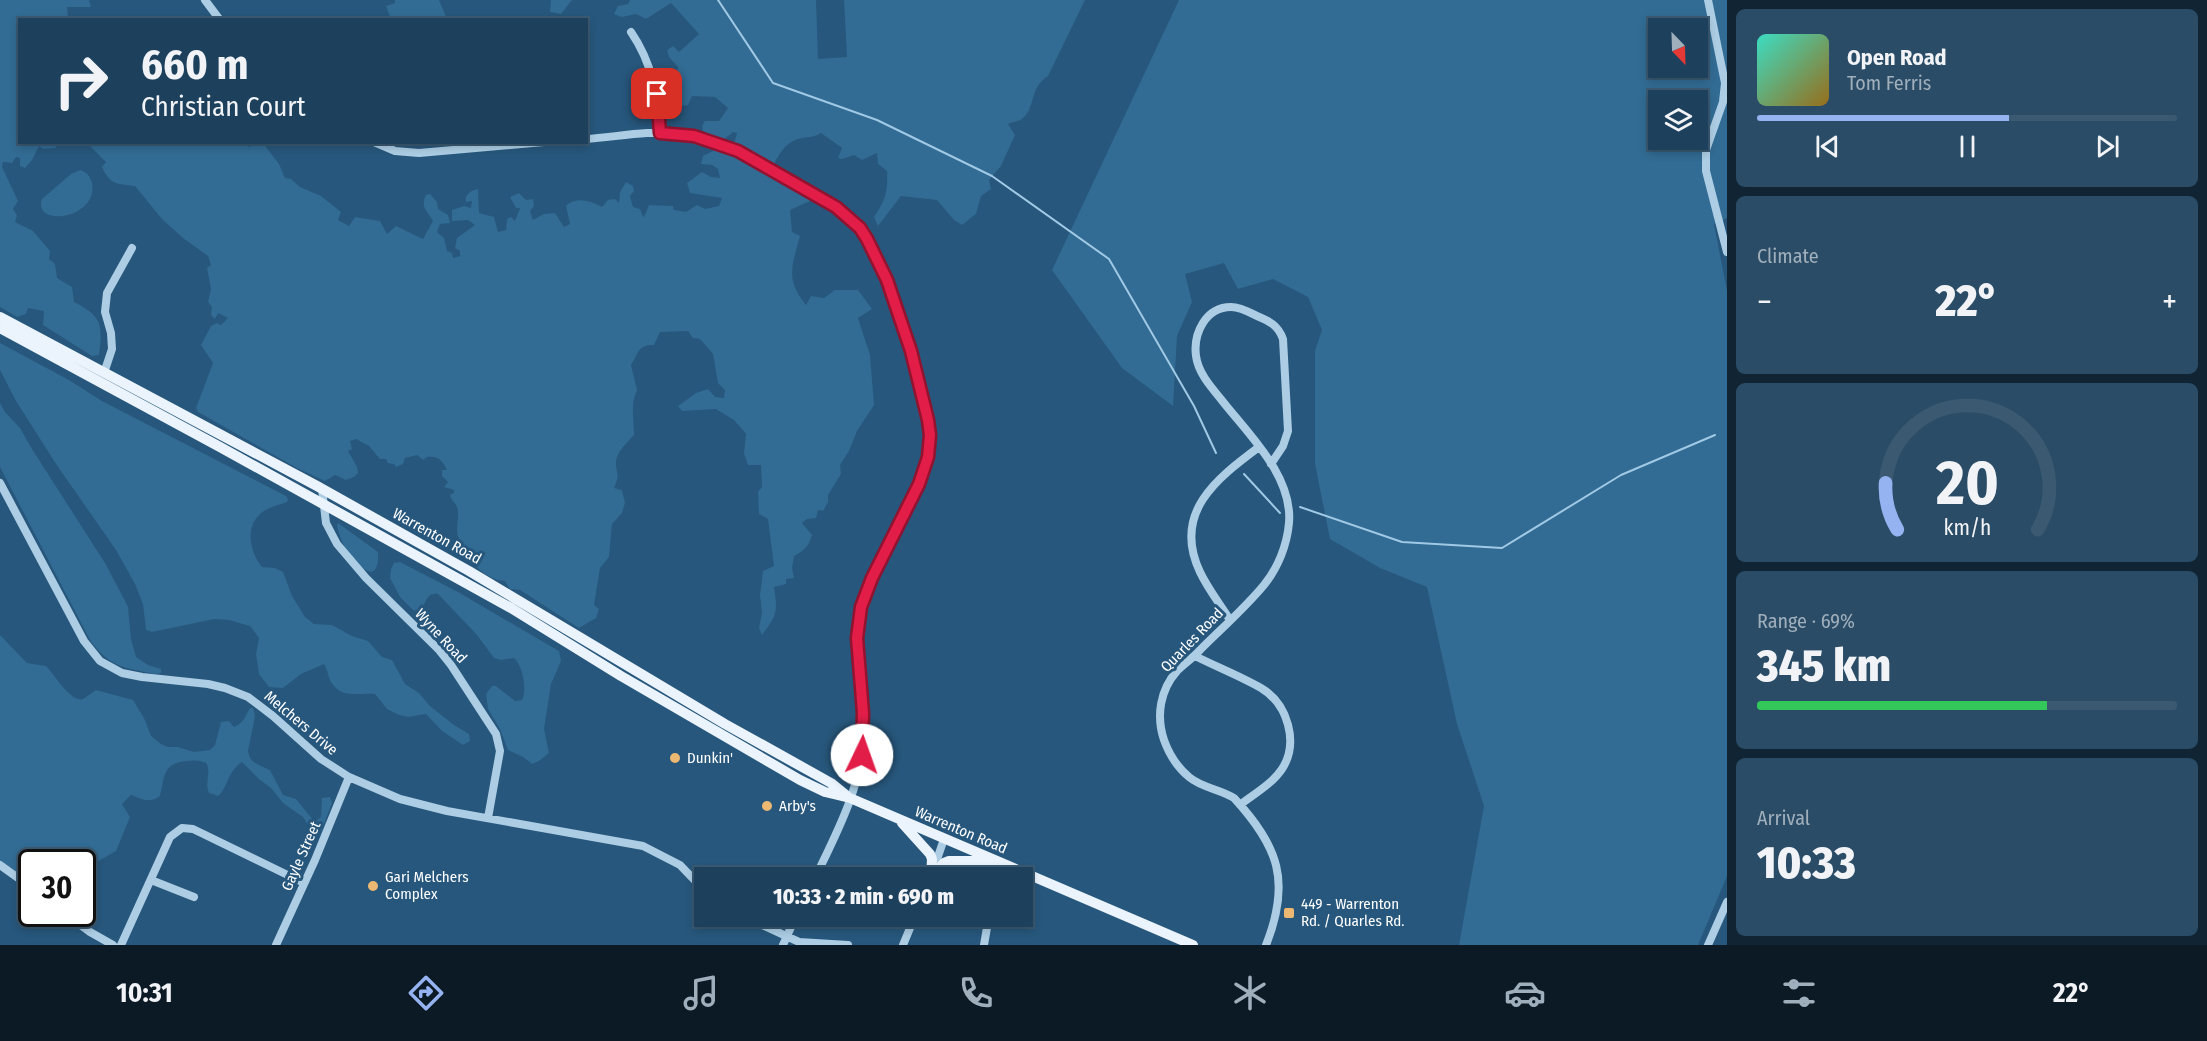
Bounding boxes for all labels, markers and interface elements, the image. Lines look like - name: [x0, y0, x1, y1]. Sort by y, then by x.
- north arrow: [1648, 18, 1708, 78]
- map controls: [1648, 18, 1708, 150]
- text: 660 m: [141, 40, 249, 90]
- icon: right: [42, 42, 120, 120]
- text: Open Road: [1847, 44, 1947, 71]
- pin: [631, 68, 682, 119]
- text: Tom Ferris: [1847, 71, 1931, 95]
- icon: arrive: [640, 77, 673, 110]
- button: layers: [1648, 90, 1708, 150]
- text: Christian Court: [141, 91, 306, 123]
- icon: previous: [1811, 130, 1844, 163]
- icon: pause: [1951, 130, 1984, 163]
- icon: next: [2091, 130, 2124, 163]
- text: Climate: [1757, 244, 1819, 268]
- text: 22°: [1935, 274, 1999, 328]
- text: −: [1757, 282, 1772, 322]
- text: +: [2162, 282, 2177, 322]
- text: 20: [1935, 446, 1998, 521]
- street label: Warrenton Road: [390, 504, 484, 568]
- text: km/h: [1943, 515, 1991, 541]
- street label: Quarles Road: [1157, 604, 1227, 676]
- street label: Wyne Road: [411, 605, 471, 667]
- text: Range · 69%: [1757, 609, 1855, 633]
- text: 345 km: [1757, 639, 1891, 693]
- street label: Melchers Drive: [261, 687, 341, 759]
- position arrow: [830, 723, 894, 787]
- place label: Dunkin': [687, 749, 733, 767]
- marker: Dunkin': [668, 751, 682, 765]
- place label: Arby's: [779, 797, 816, 815]
- marker: Arby's: [760, 799, 774, 813]
- street label: Warrenton Road: [912, 802, 1010, 858]
- text: Arrival: [1757, 806, 1810, 830]
- street label: Gayle Street: [278, 818, 324, 894]
- text: 10:33: [1757, 836, 1856, 890]
- speed limit sign: 30: [18, 849, 96, 927]
- place label: Gari Melchers Complex: [385, 868, 469, 903]
- marker: Gari Melchers Complex: [366, 879, 380, 893]
- text: 10:33 · 2 min · 690 m: [773, 883, 954, 910]
- place label: 449 - Warrenton Rd. / Quarles Rd.: [1301, 895, 1405, 930]
- marker: 449 - Warrenton Rd. / Quarles Rd.: [1282, 906, 1296, 920]
- icon: directions: [405, 972, 447, 1014]
- icon: music: [680, 972, 722, 1014]
- icon: phone: [955, 972, 997, 1014]
- icon: climate: [1229, 972, 1271, 1014]
- icon: car: [1504, 972, 1546, 1014]
- icon: filters: [1778, 972, 1820, 1014]
- text: 10:31: [116, 977, 173, 1009]
- text: 22°: [2053, 977, 2091, 1009]

